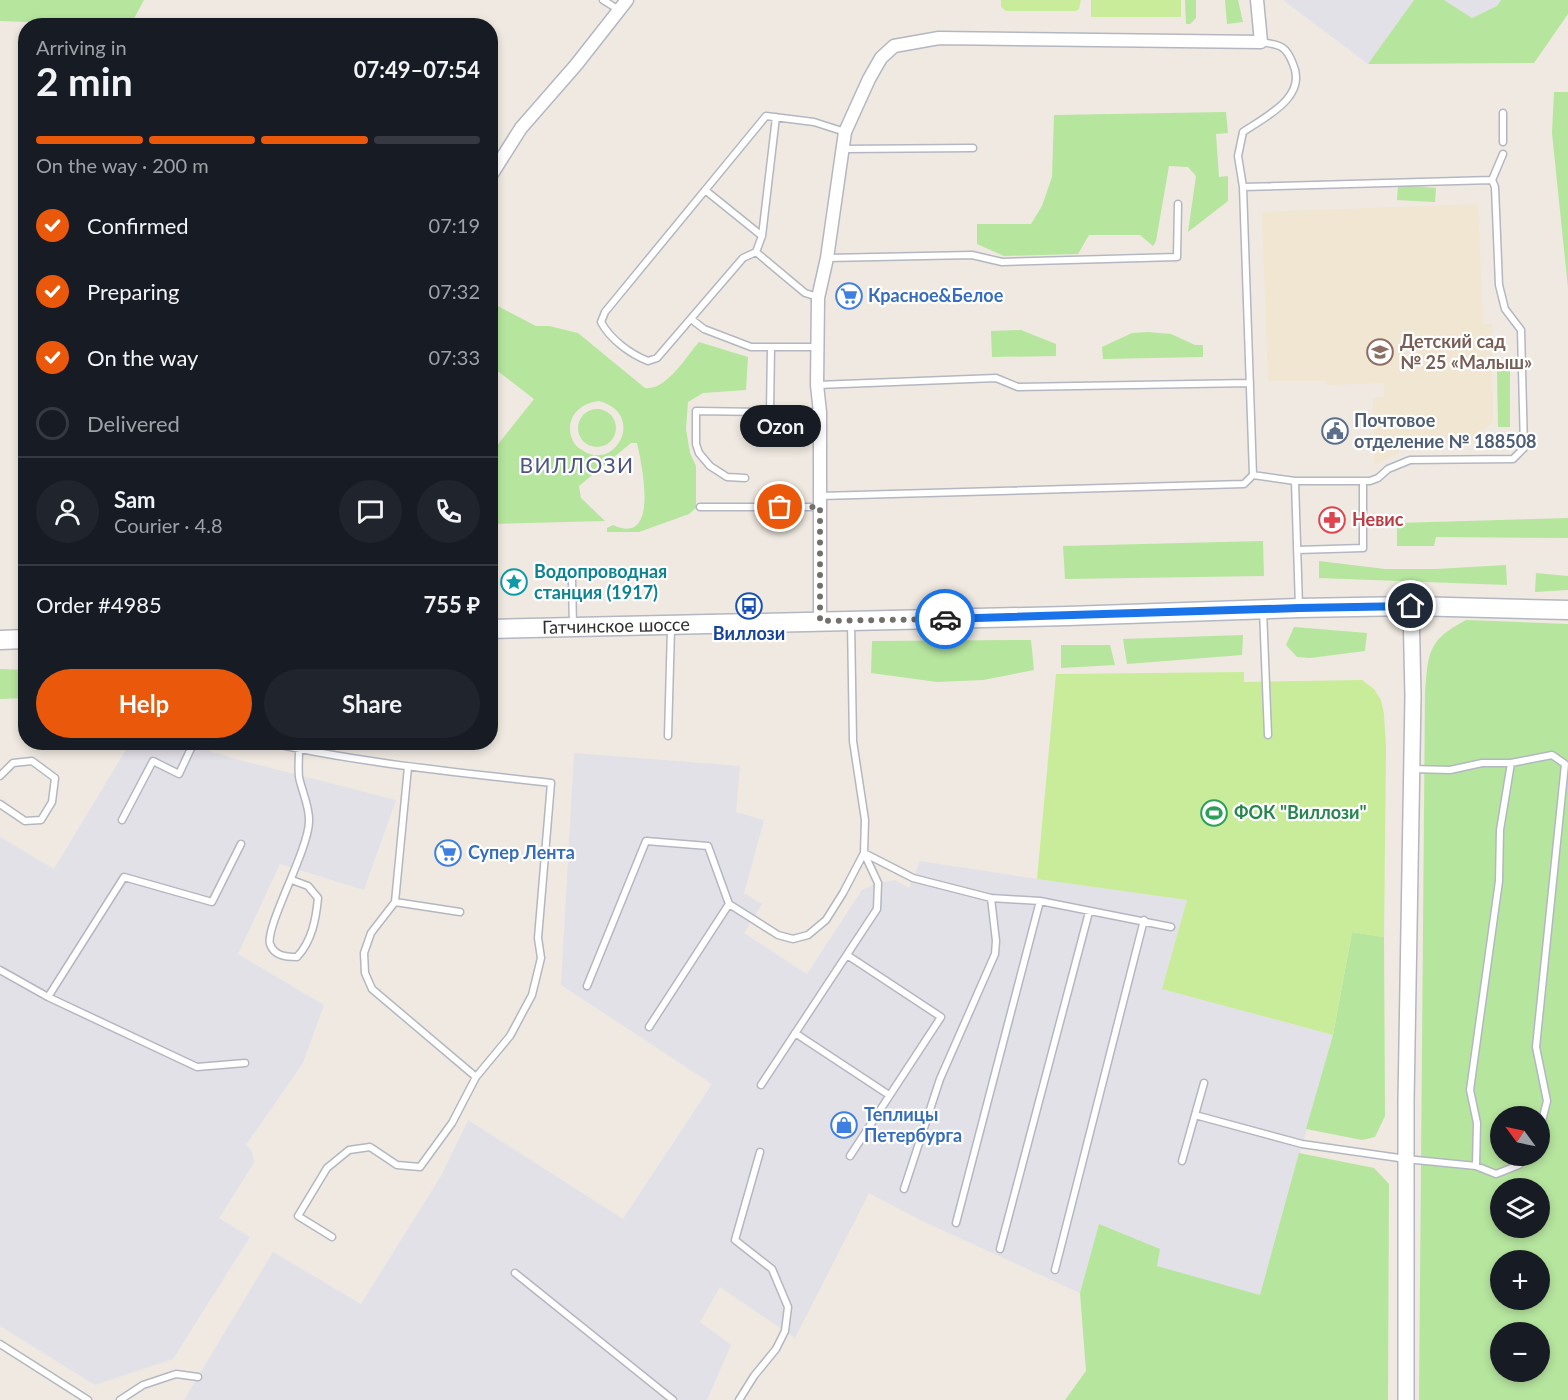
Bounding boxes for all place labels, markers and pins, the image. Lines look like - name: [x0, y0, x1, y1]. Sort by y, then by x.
- supermarket icon: Красное&Белое: [834, 281, 864, 311]
- place label: Красное&Белое: [868, 284, 1004, 306]
- place label: Детский сад № 25 «Малыш»: [1400, 330, 1532, 373]
- school or university icon: Детский сад № 25 «Малыш»: [1365, 337, 1395, 367]
- callout: Ozon: [740, 405, 820, 447]
- place label: Почтовое отделение № 188508: [1354, 409, 1537, 452]
- public building icon: Почтовое отделение № 188508: [1320, 416, 1350, 446]
- pin: [754, 481, 805, 532]
- pharmacy icon: Невис: [1317, 505, 1347, 535]
- place label: Невис: [1352, 508, 1404, 530]
- place label: Водопроводная станция (1917): [534, 560, 667, 603]
- place icon: Водопроводная станция (1917): [499, 567, 529, 597]
- pin: [1385, 580, 1436, 631]
- bus stop icon: Виллози: [734, 591, 764, 621]
- place label: Виллози: [713, 622, 785, 644]
- sports icon: ФОК "Виллози": [1199, 798, 1229, 828]
- place label: ФОК "Виллози": [1234, 801, 1367, 823]
- supermarket icon: Супер Лента: [433, 838, 463, 868]
- place label: Супер Лента: [468, 841, 575, 863]
- place label: Теплицы Петербурга: [864, 1103, 962, 1146]
- shop icon: Теплицы Петербурга: [829, 1110, 859, 1140]

